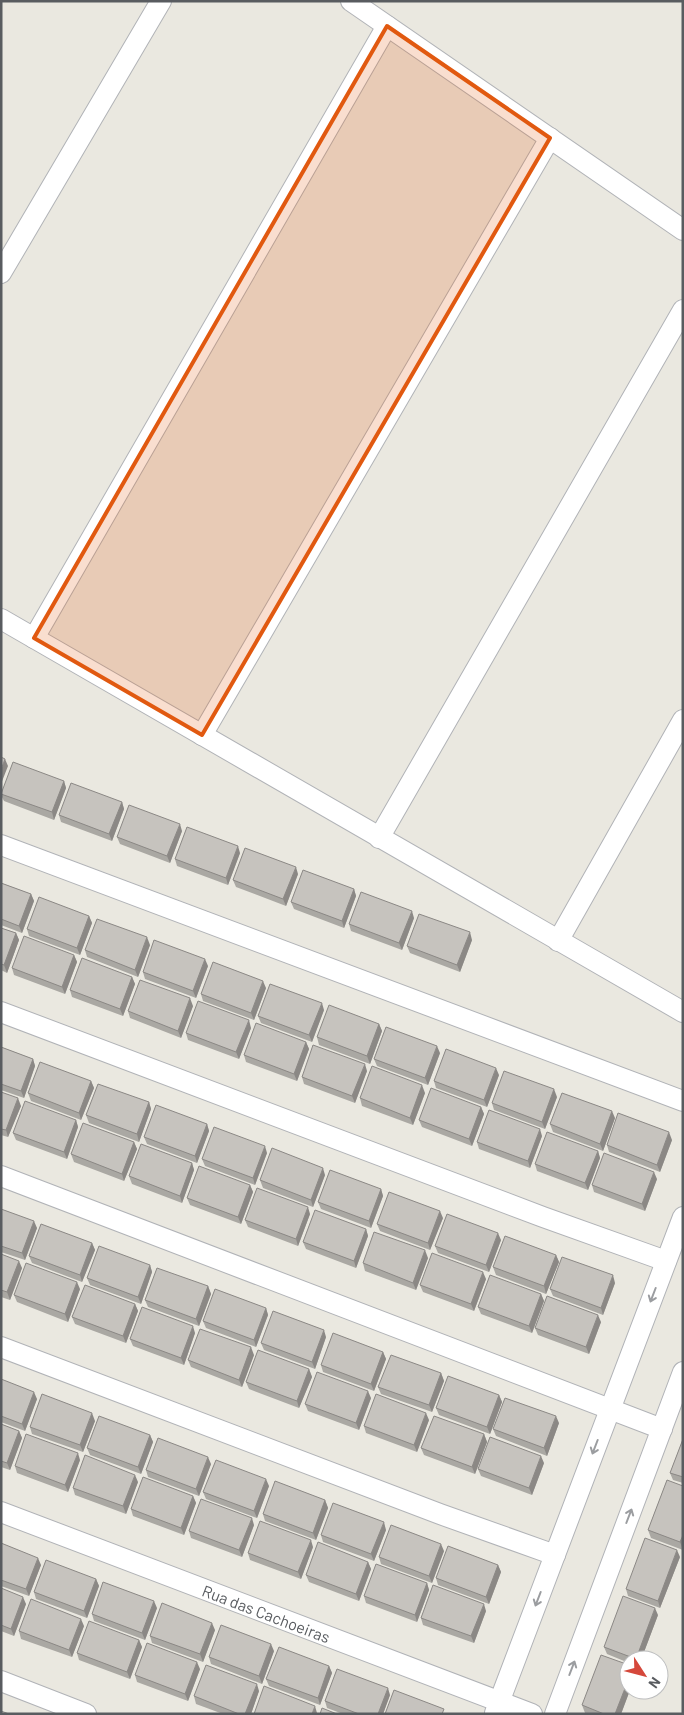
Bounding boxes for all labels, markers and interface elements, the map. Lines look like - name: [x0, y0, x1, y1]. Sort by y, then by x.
- one-way arrow: [648, 1287, 657, 1302]
- one-way arrow: [590, 1439, 599, 1454]
- one-way arrow: [625, 1509, 634, 1524]
- street label: Rua das Cachoeiras: [200, 1580, 333, 1646]
- one-way arrow: [533, 1591, 542, 1606]
- north arrow: [619, 1650, 669, 1700]
- one-way arrow: [568, 1661, 577, 1676]
- text: N: [645, 1674, 665, 1692]

